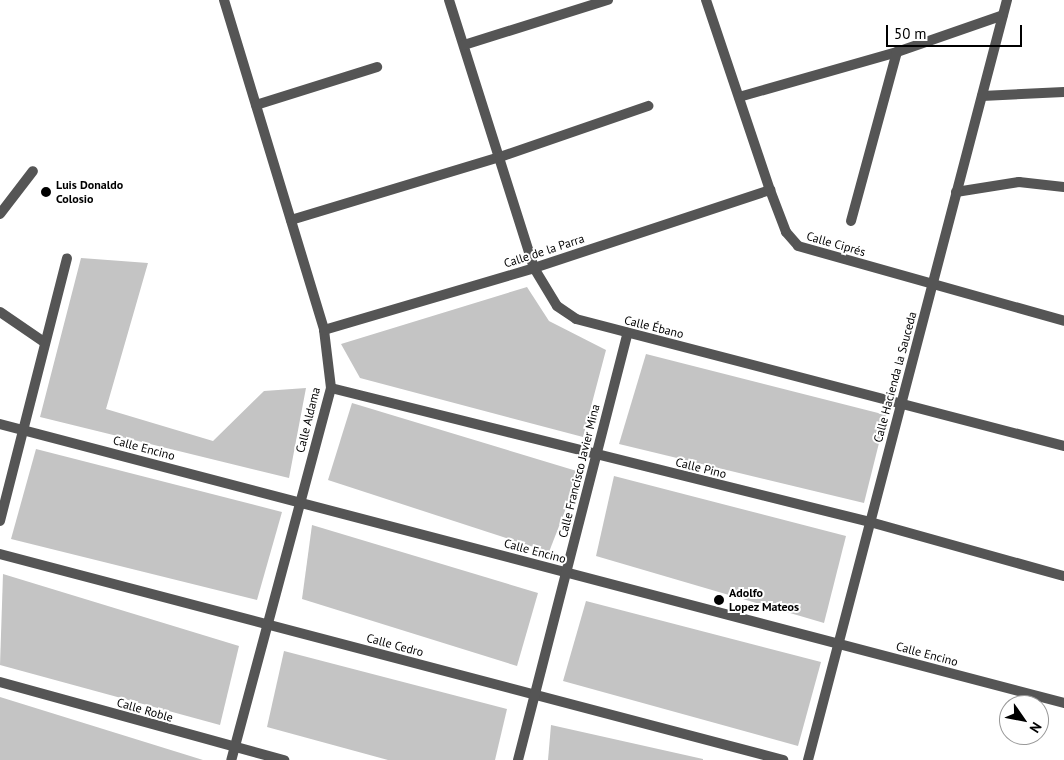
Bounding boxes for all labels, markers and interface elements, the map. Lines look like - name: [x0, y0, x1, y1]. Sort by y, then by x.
- scale bar: [889, 15, 1025, 47]
- text: 50 m: [894, 24, 927, 43]
- place label: Luis Donaldo Colosio: [56, 178, 123, 206]
- marker: Luis Donaldo Colosio: [40, 186, 52, 198]
- street label: Calle Ciprés: [805, 229, 867, 259]
- street label: Calle de la Parra: [502, 231, 586, 271]
- street label: Calle Hacienda la Sauceda: [871, 310, 919, 444]
- street label: Calle Ébano: [623, 313, 685, 341]
- street label: Calle Aldama: [293, 385, 323, 455]
- street label: Calle Francisco Javier Mina: [555, 403, 603, 539]
- street label: Calle Encino: [111, 433, 177, 463]
- street label: Calle Pino: [674, 455, 728, 481]
- street label: Calle Encino: [502, 536, 568, 566]
- place label: Adolfo Lopez Mateos: [729, 586, 799, 614]
- marker: Adolfo Lopez Mateos: [713, 594, 725, 606]
- street label: Calle Cedro: [365, 630, 425, 660]
- street label: Calle Encino: [894, 639, 960, 669]
- street label: Calle Roble: [115, 695, 175, 725]
- north arrow: [999, 695, 1049, 745]
- text: N: [1026, 719, 1046, 736]

